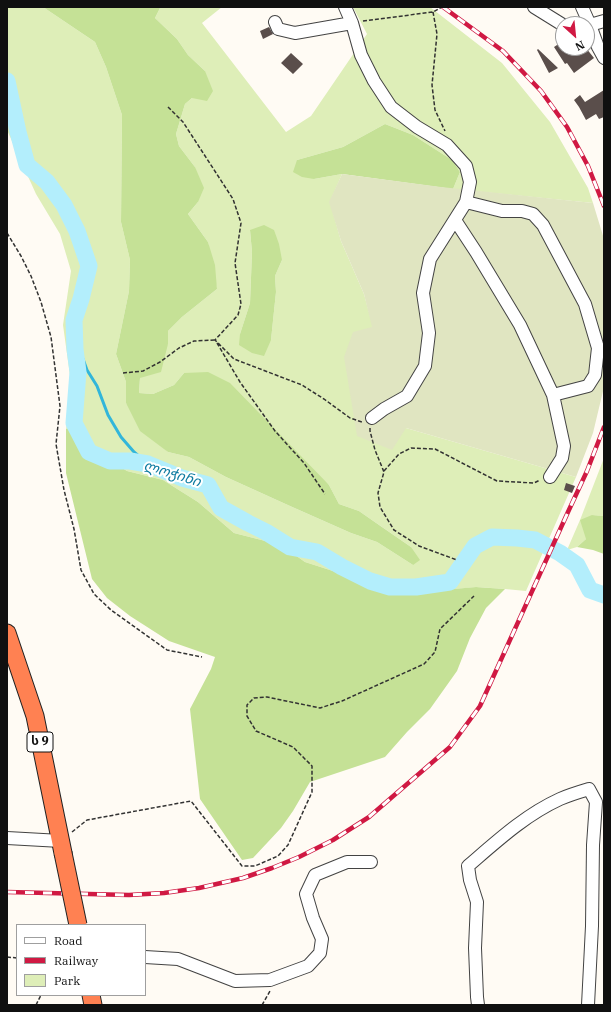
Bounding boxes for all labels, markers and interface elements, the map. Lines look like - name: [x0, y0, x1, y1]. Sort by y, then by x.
- north arrow: [555, 16, 595, 56]
- text: N: [573, 38, 587, 54]
- water label: ლოჭინი: [141, 457, 203, 491]
- road number: ს 9: [27, 732, 53, 752]
- legend: [16, 924, 146, 996]
- text: Road: [54, 933, 83, 948]
- text: Railway: [54, 953, 98, 968]
- text: Park: [54, 973, 80, 988]

